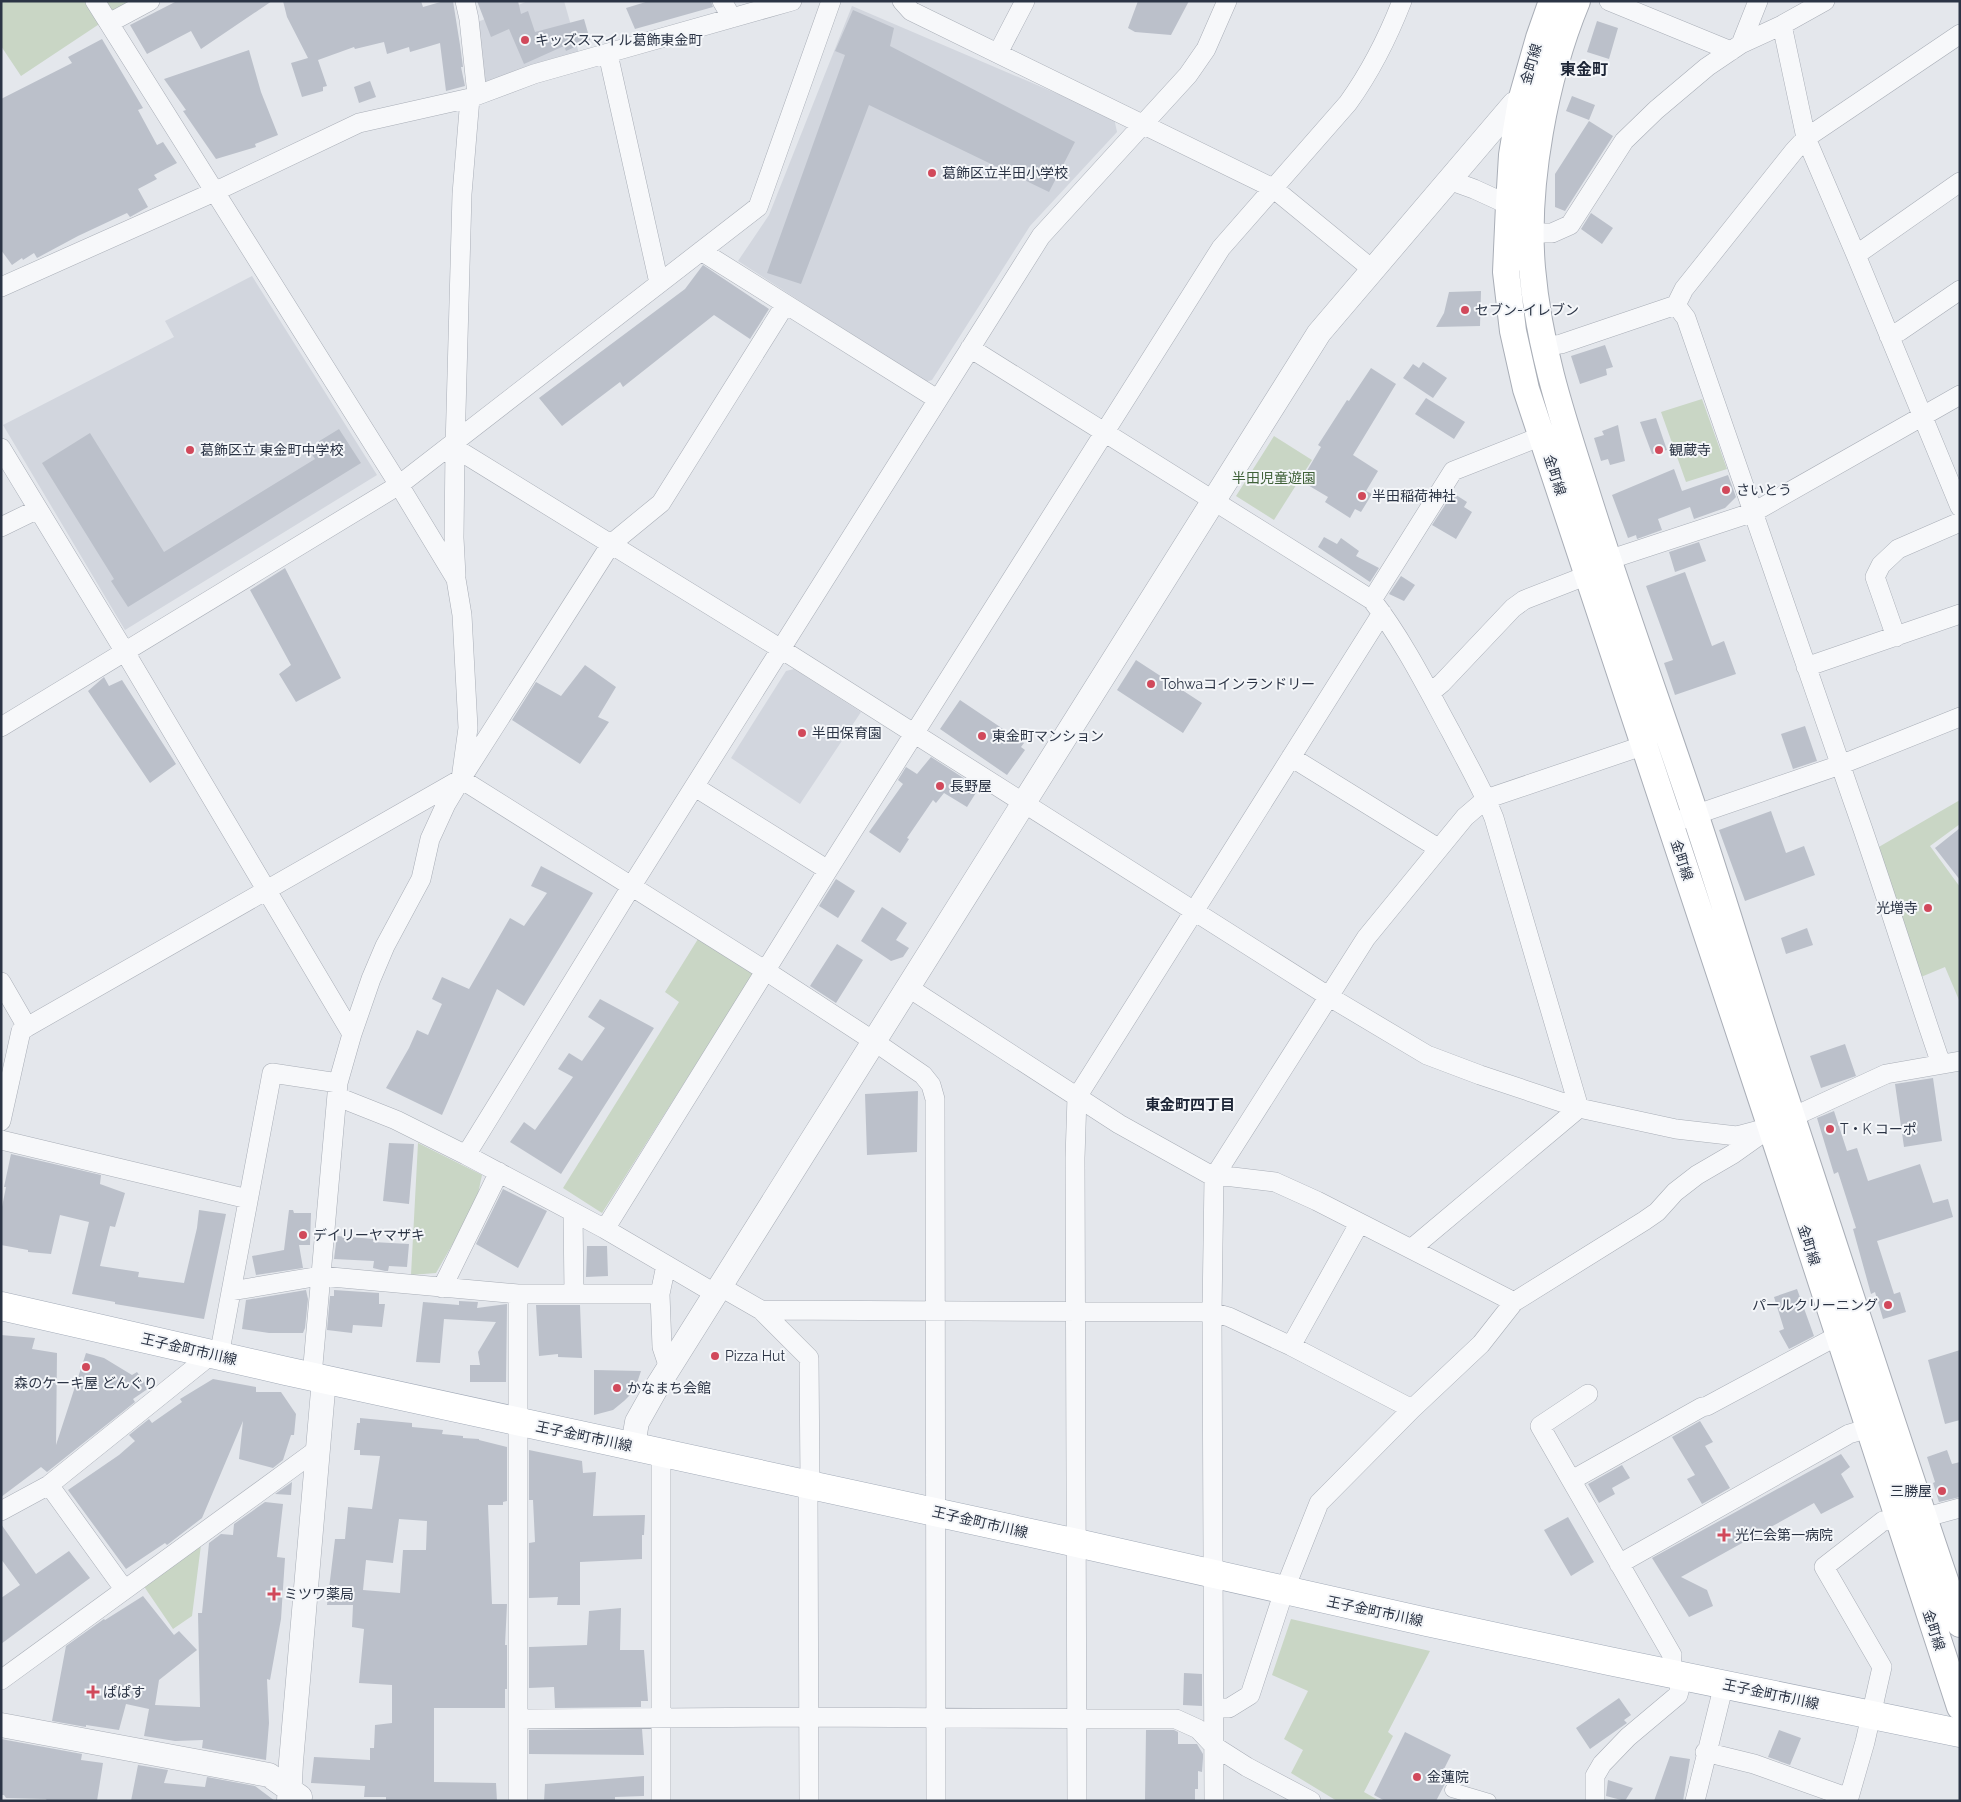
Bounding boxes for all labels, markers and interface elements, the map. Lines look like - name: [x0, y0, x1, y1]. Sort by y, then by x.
- place label: キッズスマイル葛飾東金町: [535, 32, 703, 48]
- marker: キッズスマイル葛飾東金町: [519, 34, 531, 46]
- street label: 金町線: [1518, 42, 1544, 86]
- district label: 東金町: [1560, 60, 1608, 79]
- place label: 葛飾区立半田小学校: [942, 165, 1068, 181]
- marker: 葛飾区立半田小学校: [926, 167, 938, 179]
- place label: セブン-イレブン: [1475, 302, 1579, 318]
- marker: セブン-イレブン: [1459, 304, 1471, 316]
- place label: 葛飾区立 東金町中学校: [200, 442, 344, 458]
- place label: 観蔵寺: [1669, 442, 1711, 458]
- marker: 葛飾区立 東金町中学校: [184, 444, 196, 456]
- marker: 観蔵寺: [1653, 444, 1665, 456]
- street label: 金町線: [1541, 453, 1569, 497]
- park label: 半田児童遊園: [1232, 470, 1316, 486]
- place label: さいとう: [1736, 482, 1792, 498]
- marker: さいとう: [1720, 484, 1732, 496]
- place label: 半田稲荷神社: [1372, 488, 1456, 504]
- marker: 半田稲荷神社: [1356, 490, 1368, 502]
- place label: Tohwaコインランドリー: [1161, 676, 1315, 692]
- marker: Tohwaコインランドリー: [1145, 678, 1157, 690]
- place label: 半田保育園: [812, 725, 882, 741]
- marker: 半田保育園: [796, 727, 808, 739]
- place label: 東金町マンション: [992, 728, 1104, 744]
- marker: 東金町マンション: [976, 730, 988, 742]
- place label: 長野屋: [950, 778, 992, 794]
- marker: 長野屋: [934, 780, 946, 792]
- street label: 金町線: [1668, 838, 1696, 882]
- place label: 光増寺: [1876, 900, 1918, 916]
- marker: 光増寺: [1922, 902, 1934, 914]
- district label: 東金町四丁目: [1145, 1096, 1235, 1114]
- place label: T・K コーポ: [1840, 1121, 1917, 1137]
- marker: T・K コーポ: [1824, 1123, 1836, 1135]
- street label: 金町線: [1795, 1223, 1823, 1267]
- place label: デイリーヤマザキ: [313, 1227, 425, 1243]
- marker: デイリーヤマザキ: [297, 1229, 309, 1241]
- place label: パールクリーニング: [1752, 1297, 1878, 1313]
- marker: パールクリーニング: [1882, 1299, 1894, 1311]
- street label: 王子金町市川線: [139, 1330, 239, 1368]
- place label: Pizza Hut: [725, 1348, 785, 1364]
- marker: Pizza Hut: [709, 1350, 721, 1362]
- marker: 森のケーキ屋 どんぐり: [80, 1361, 92, 1373]
- place label: 森のケーキ屋 どんぐり: [14, 1375, 158, 1391]
- place label: かなまち会館: [627, 1380, 711, 1396]
- marker: かなまち会館: [611, 1382, 623, 1394]
- street label: 王子金町市川線: [534, 1418, 634, 1454]
- place label: 三勝屋: [1890, 1483, 1932, 1499]
- marker: 三勝屋: [1936, 1485, 1948, 1497]
- street label: 王子金町市川線: [930, 1503, 1030, 1541]
- place label: 光仁会第一病院: [1735, 1527, 1833, 1543]
- marker: 光仁会第一病院: [1717, 1528, 1731, 1542]
- place label: ミツワ薬局: [284, 1586, 354, 1602]
- marker: ミツワ薬局: [268, 1588, 280, 1600]
- street label: 王子金町市川線: [1325, 1593, 1425, 1629]
- street label: 金町線: [1920, 1608, 1948, 1652]
- street label: 王子金町市川線: [1721, 1676, 1821, 1712]
- place label: ぱぱす: [103, 1684, 145, 1700]
- marker: ぱぱす: [87, 1686, 99, 1698]
- place label: 金蓮院: [1427, 1769, 1469, 1785]
- marker: 金蓮院: [1411, 1771, 1423, 1783]

